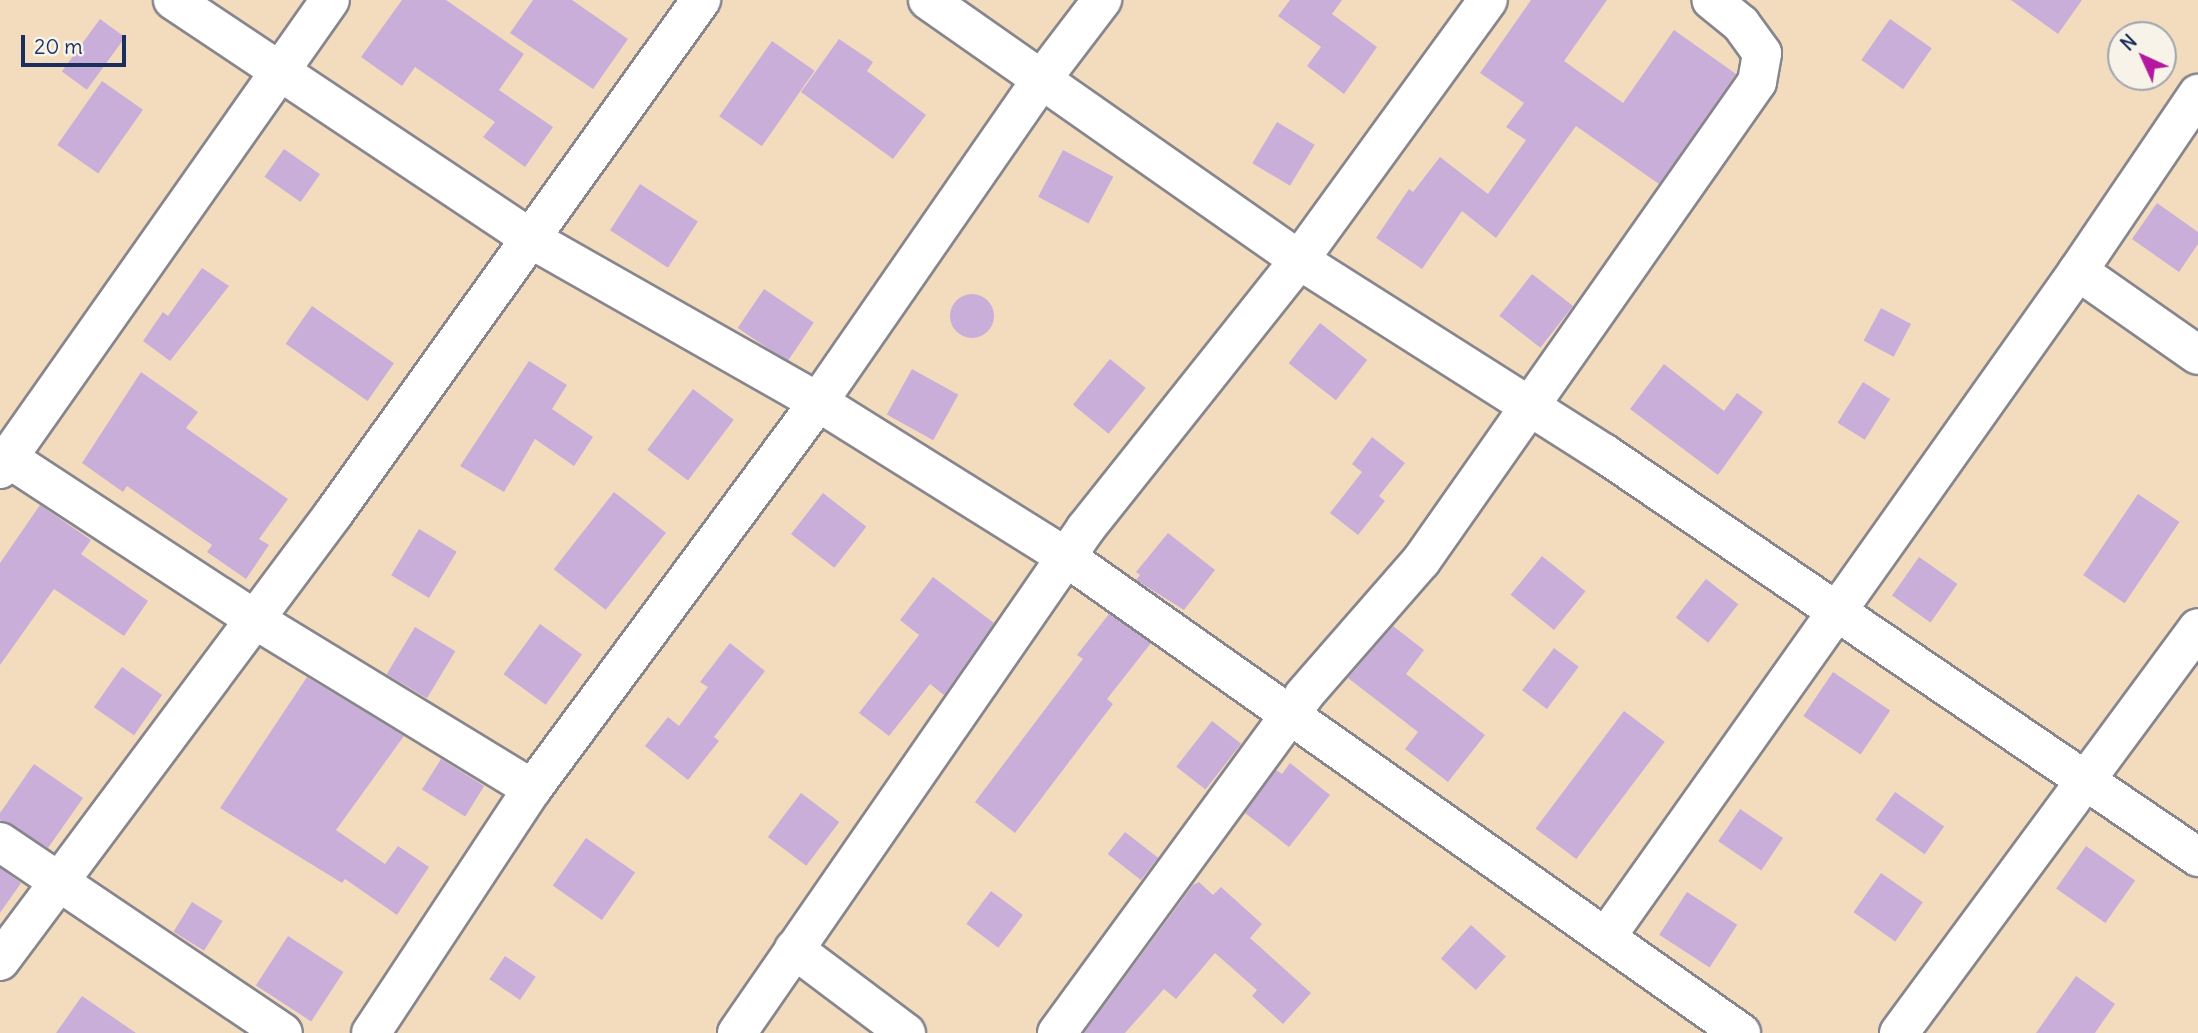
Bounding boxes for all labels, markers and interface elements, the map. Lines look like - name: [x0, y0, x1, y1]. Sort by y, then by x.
- scale bar: [24, 21, 130, 65]
- north arrow: [2107, 21, 2177, 91]
- text: N: [2115, 29, 2142, 56]
- text: 20 m: [34, 33, 83, 60]

